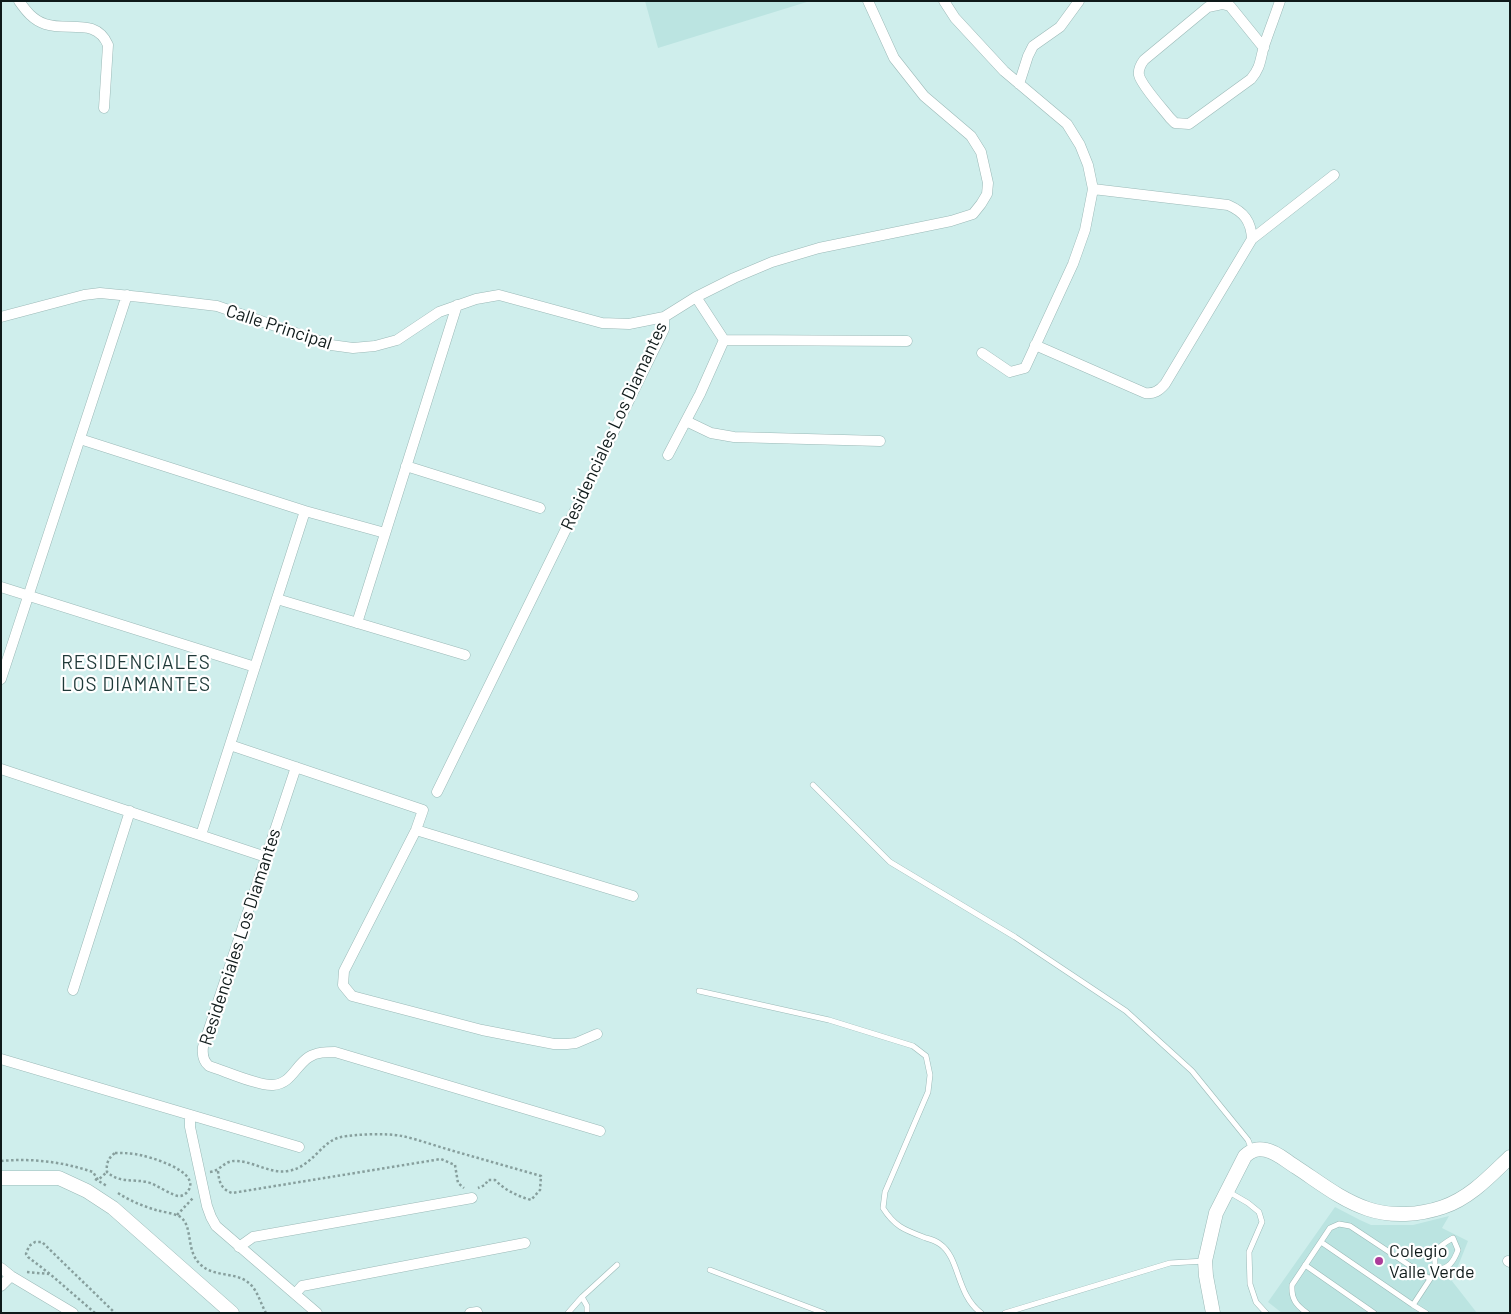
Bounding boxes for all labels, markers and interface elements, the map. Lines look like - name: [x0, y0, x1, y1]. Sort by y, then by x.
- street label: Calle Principal: [223, 300, 335, 354]
- street label: Residenciales Los Diamantes: [556, 319, 672, 533]
- district label: RESIDENCIALES LOS DIAMANTES: [59, 652, 213, 696]
- street label: Residenciales Los Diamantes: [195, 826, 285, 1048]
- place label: Colegio Valle Verde: [1389, 1240, 1475, 1282]
- marker: Colegio Valle Verde: [1373, 1255, 1385, 1267]

